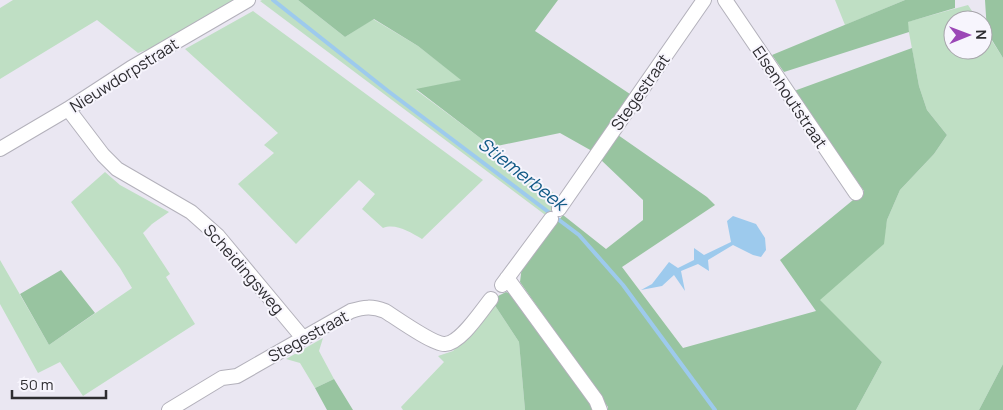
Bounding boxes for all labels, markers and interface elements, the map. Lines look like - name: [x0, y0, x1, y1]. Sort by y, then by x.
- north arrow: [943, 10, 993, 60]
- text: N: [972, 30, 991, 40]
- street label: Nieuwdorpstraat: [66, 33, 182, 117]
- street label: Elsenhoutstraat: [748, 41, 832, 153]
- street label: Stegestraat: [606, 49, 674, 135]
- water label: Stiemerbeek: [474, 131, 574, 217]
- street label: Scheidingsweg: [199, 219, 289, 319]
- street label: Stegestraat: [264, 305, 352, 367]
- scale bar: [12, 368, 106, 400]
- text: 50 m: [20, 374, 54, 395]

